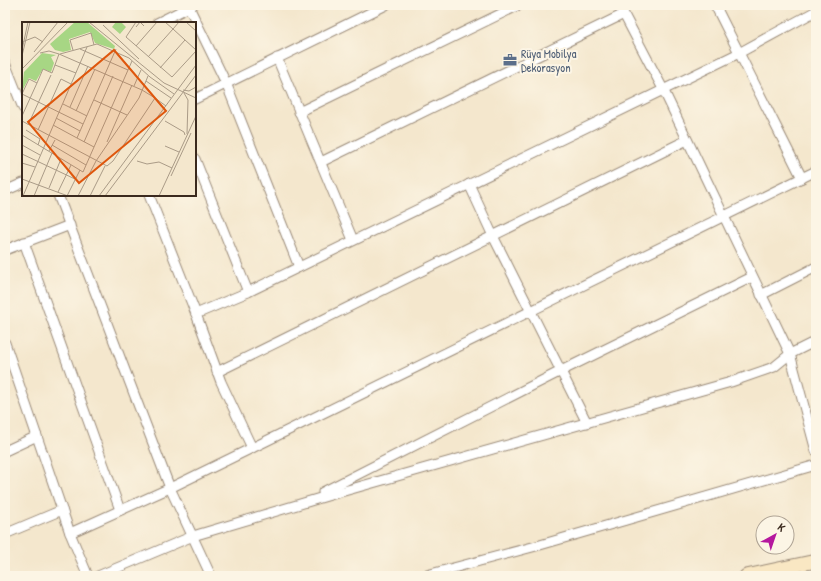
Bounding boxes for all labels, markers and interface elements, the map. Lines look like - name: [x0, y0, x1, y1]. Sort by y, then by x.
- inset map: [22, 22, 196, 196]
- place label: Rüya Mobilya Dekorasyon: [521, 45, 577, 76]
- office icon: Rüya Mobilya Dekorasyon: [502, 52, 518, 68]
- north arrow: [755, 515, 795, 555]
- text: K: [775, 520, 788, 535]

